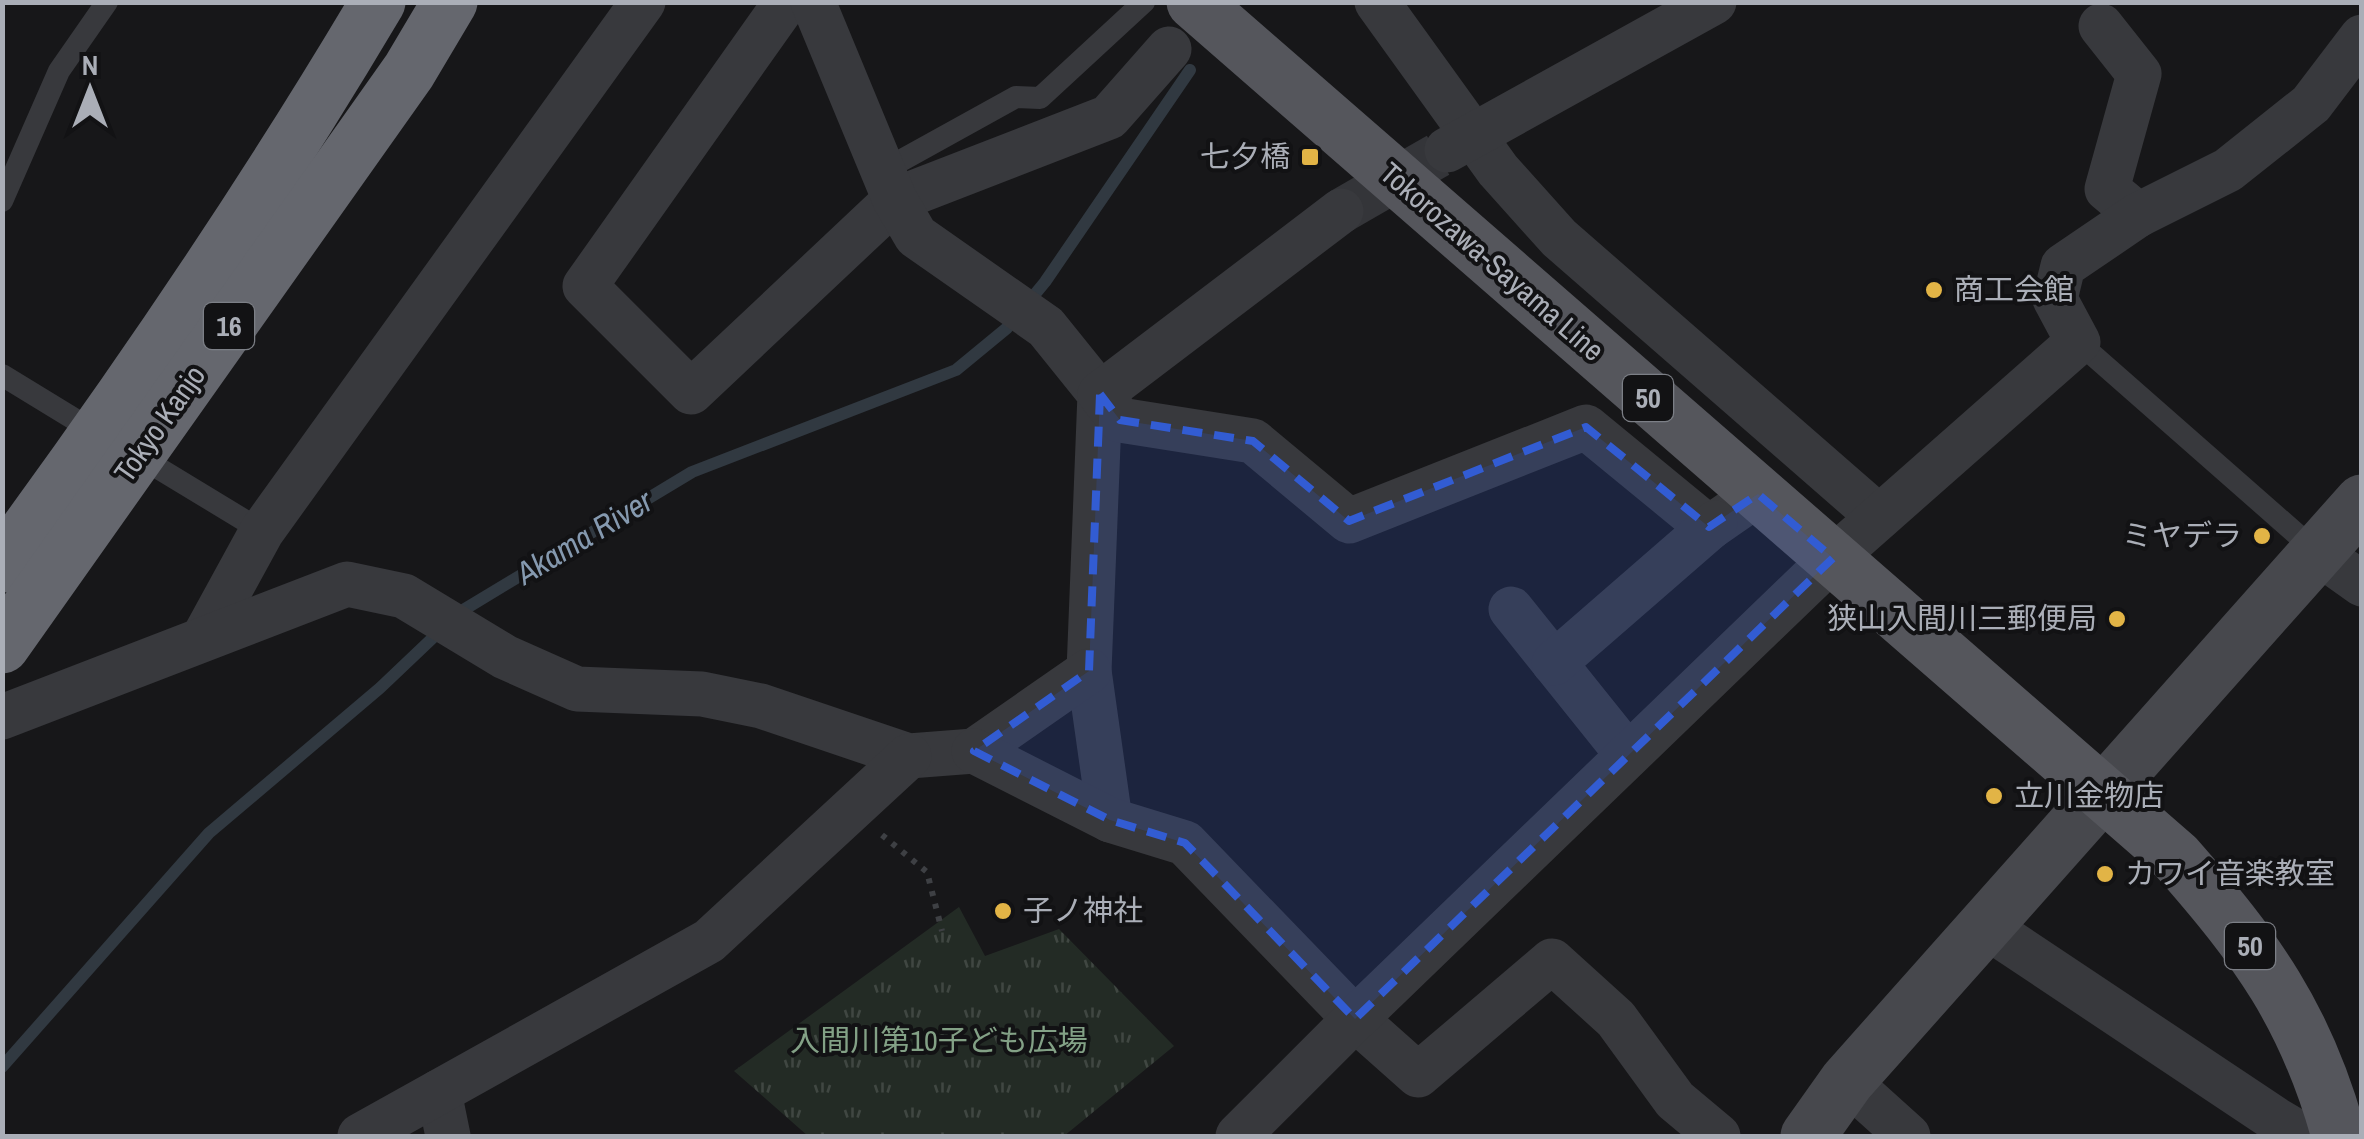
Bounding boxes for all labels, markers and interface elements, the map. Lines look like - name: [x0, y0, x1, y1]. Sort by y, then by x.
- north arrow: [40, 40, 140, 140]
- text: N: [82, 46, 98, 84]
- place label: 七夕橋: [1200, 136, 1290, 176]
- marker: 七夕橋: [1299, 146, 1321, 168]
- street label: Tokorozawa-Sayama Line: [1372, 153, 1613, 370]
- place label: 商工会館: [1954, 269, 2074, 309]
- marker: 商工会館: [1923, 279, 1945, 301]
- road number: 16: [204, 303, 254, 349]
- street label: Tokyo Kanjo: [104, 357, 214, 490]
- road number: 50: [1623, 375, 1673, 421]
- water label: Akama River: [506, 478, 661, 595]
- place label: ミヤデラ: [2122, 515, 2242, 555]
- marker: ミヤデラ: [2251, 525, 2273, 547]
- place label: 狭山入間川三郵便局: [1827, 598, 2097, 638]
- marker: 狭山入間川三郵便局: [2106, 608, 2128, 630]
- place label: 立川金物店: [2014, 775, 2164, 815]
- marker: 立川金物店: [1983, 785, 2005, 807]
- place label: カワイ音楽教室: [2125, 853, 2335, 893]
- marker: カワイ音楽教室: [2094, 863, 2116, 885]
- place label: 子ノ神社: [1023, 890, 1143, 930]
- marker: 子ノ神社: [992, 900, 1014, 922]
- road number: 50: [2225, 923, 2275, 969]
- park label: 入間川第10子ども広場: [790, 1020, 1088, 1060]

